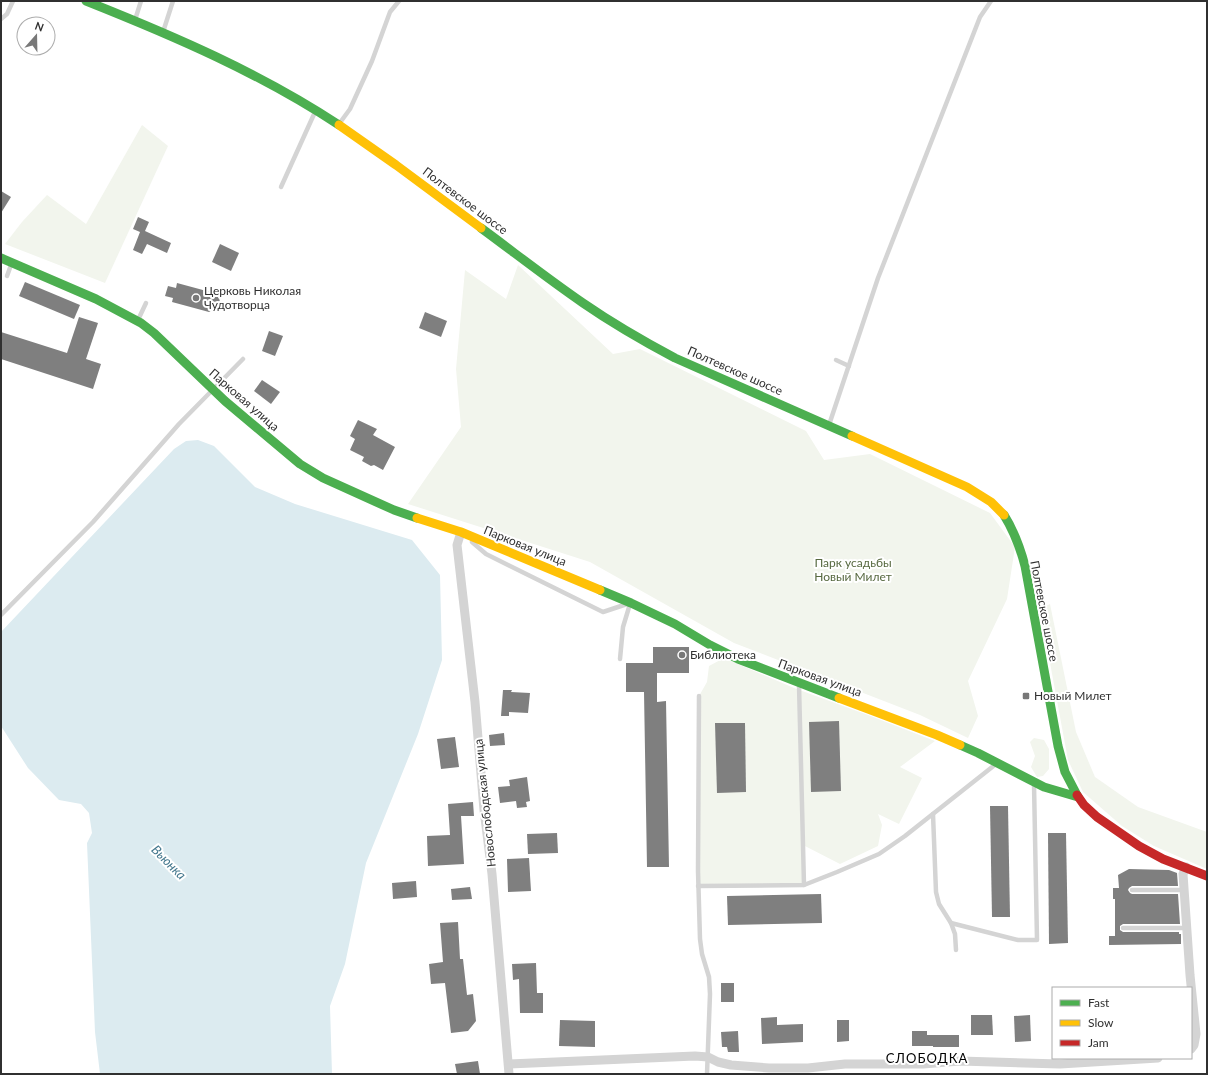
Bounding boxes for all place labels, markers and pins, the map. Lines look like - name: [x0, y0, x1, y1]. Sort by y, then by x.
- place label: Церковь Николая Чудотворца: [204, 283, 301, 312]
- marker: Церковь Николая Чудотворца: [191, 293, 201, 303]
- place label: Библиотека: [690, 647, 756, 662]
- marker: Библиотека: [677, 650, 687, 660]
- place label: Новый Милет: [1034, 688, 1112, 703]
- marker: Новый Милет: [1021, 691, 1031, 701]

